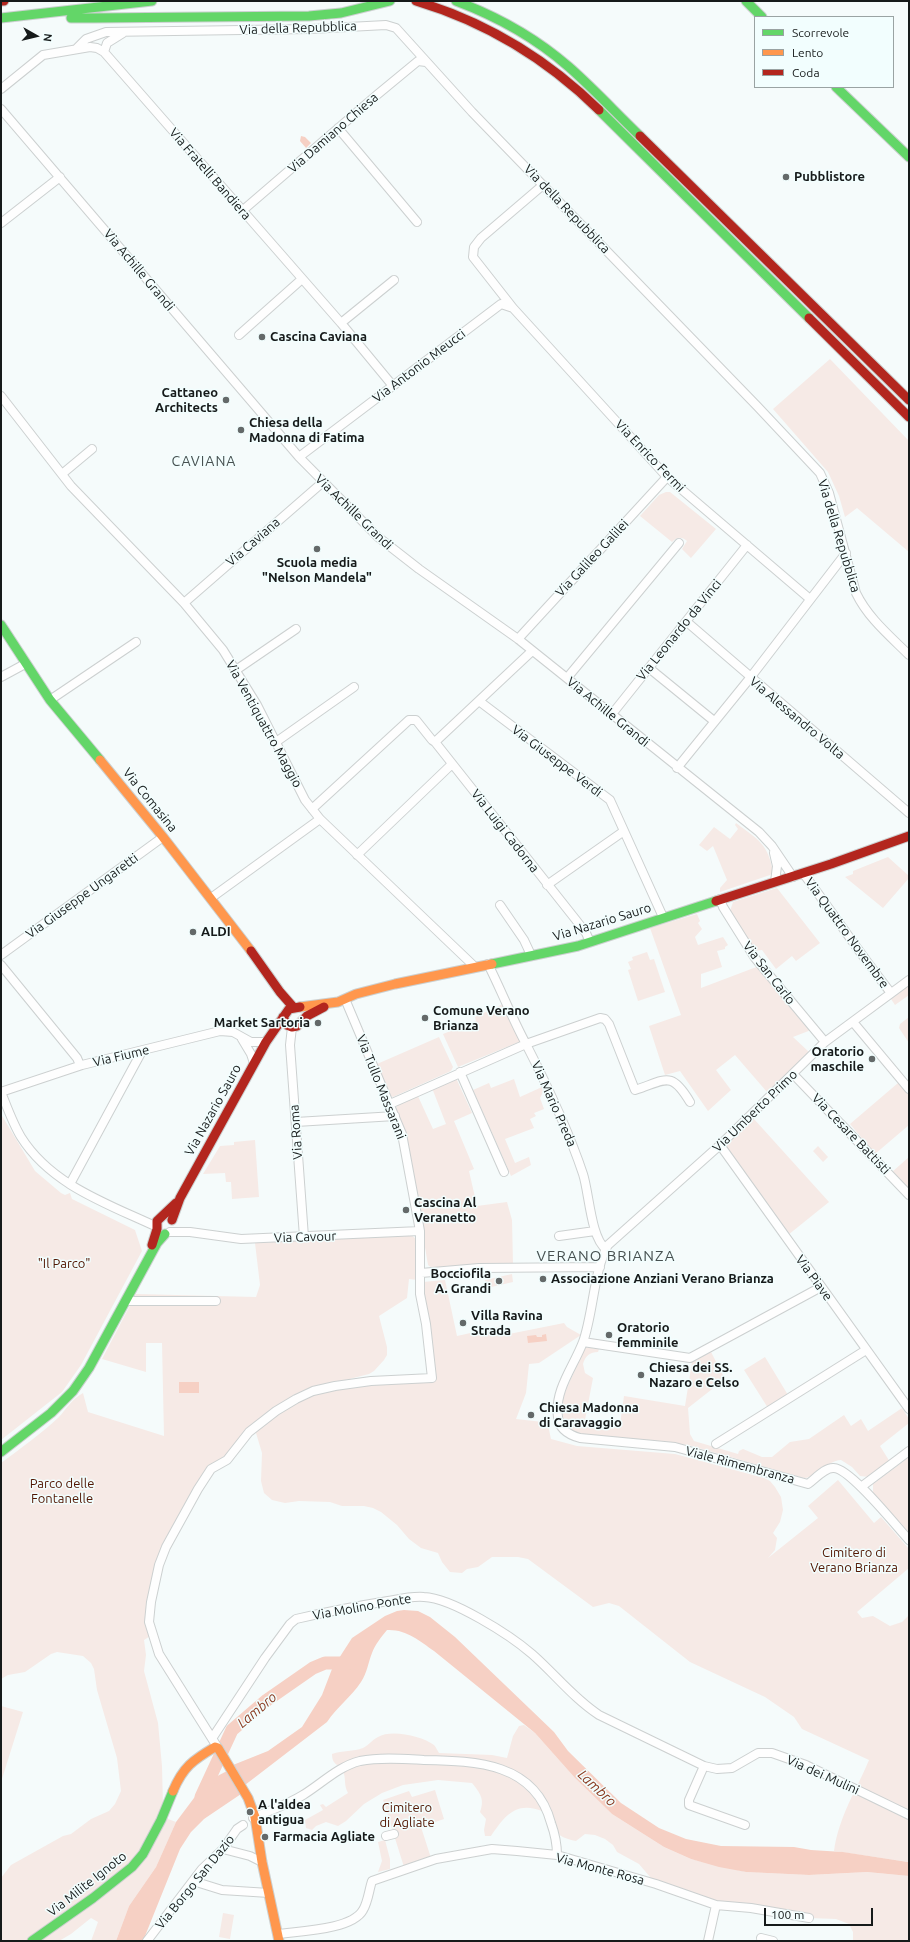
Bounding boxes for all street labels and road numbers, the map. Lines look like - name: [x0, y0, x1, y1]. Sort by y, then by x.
- street label: Via della Repubblica: [239, 18, 357, 38]
- street label: Via Damiano Chiesa: [285, 90, 381, 176]
- street label: Via Fratelli Bandiera: [166, 125, 254, 223]
- street label: Via della Repubblica: [521, 161, 613, 257]
- street label: Via Achille Grandi: [100, 226, 178, 314]
- street label: Via Antonio Meucci: [369, 326, 469, 406]
- street label: Via Enrico Fermi: [612, 417, 688, 495]
- street label: Via Achille Grandi: [312, 471, 396, 553]
- street label: Via della Repubblica: [814, 478, 864, 594]
- street label: Via Caviana: [223, 514, 283, 570]
- street label: Via Galileo Galilei: [552, 516, 632, 600]
- street label: Via Leonardo da Vinci: [633, 576, 725, 684]
- street label: Via Ventiquattro Maggio: [222, 658, 306, 790]
- street label: Via Achille Grandi: [563, 674, 653, 750]
- street label: Via Alessandro Volta: [746, 674, 848, 762]
- street label: Via Giuseppe Verdi: [509, 722, 605, 800]
- street label: Via Comasina: [119, 765, 181, 835]
- street label: Via Luigi Cadorna: [468, 786, 542, 876]
- street label: Via Giuseppe Ungaretti: [23, 850, 141, 942]
- street label: Via Quattro Novembre: [802, 875, 892, 991]
- street label: Via Nazario Sauro: [551, 900, 653, 944]
- street label: Via San Carlo: [739, 938, 799, 1008]
- street label: Via Tullo Massarani: [353, 1032, 409, 1142]
- street label: Via Fiume: [91, 1042, 151, 1070]
- street label: Via Mario Preda: [528, 1059, 580, 1149]
- street label: Via Nazario Sauro: [181, 1062, 245, 1158]
- street label: Via Umberto Primo: [709, 1067, 801, 1155]
- street label: Via Cesare Battisti: [808, 1090, 894, 1178]
- street label: Via Roma: [286, 1104, 306, 1160]
- street label: Via Cavour: [274, 1228, 336, 1246]
- street label: Via Piave: [792, 1252, 836, 1304]
- street label: Viale Rimembranza: [684, 1443, 796, 1487]
- street label: Via Molino Ponte: [311, 1591, 413, 1623]
- street label: Via dei Mulini: [784, 1752, 862, 1798]
- street label: Via Borgo San Dazio: [152, 1832, 238, 1932]
- street label: Via Milite Ignoto: [44, 1848, 130, 1920]
- street label: Via Monte Rosa: [554, 1850, 646, 1888]

